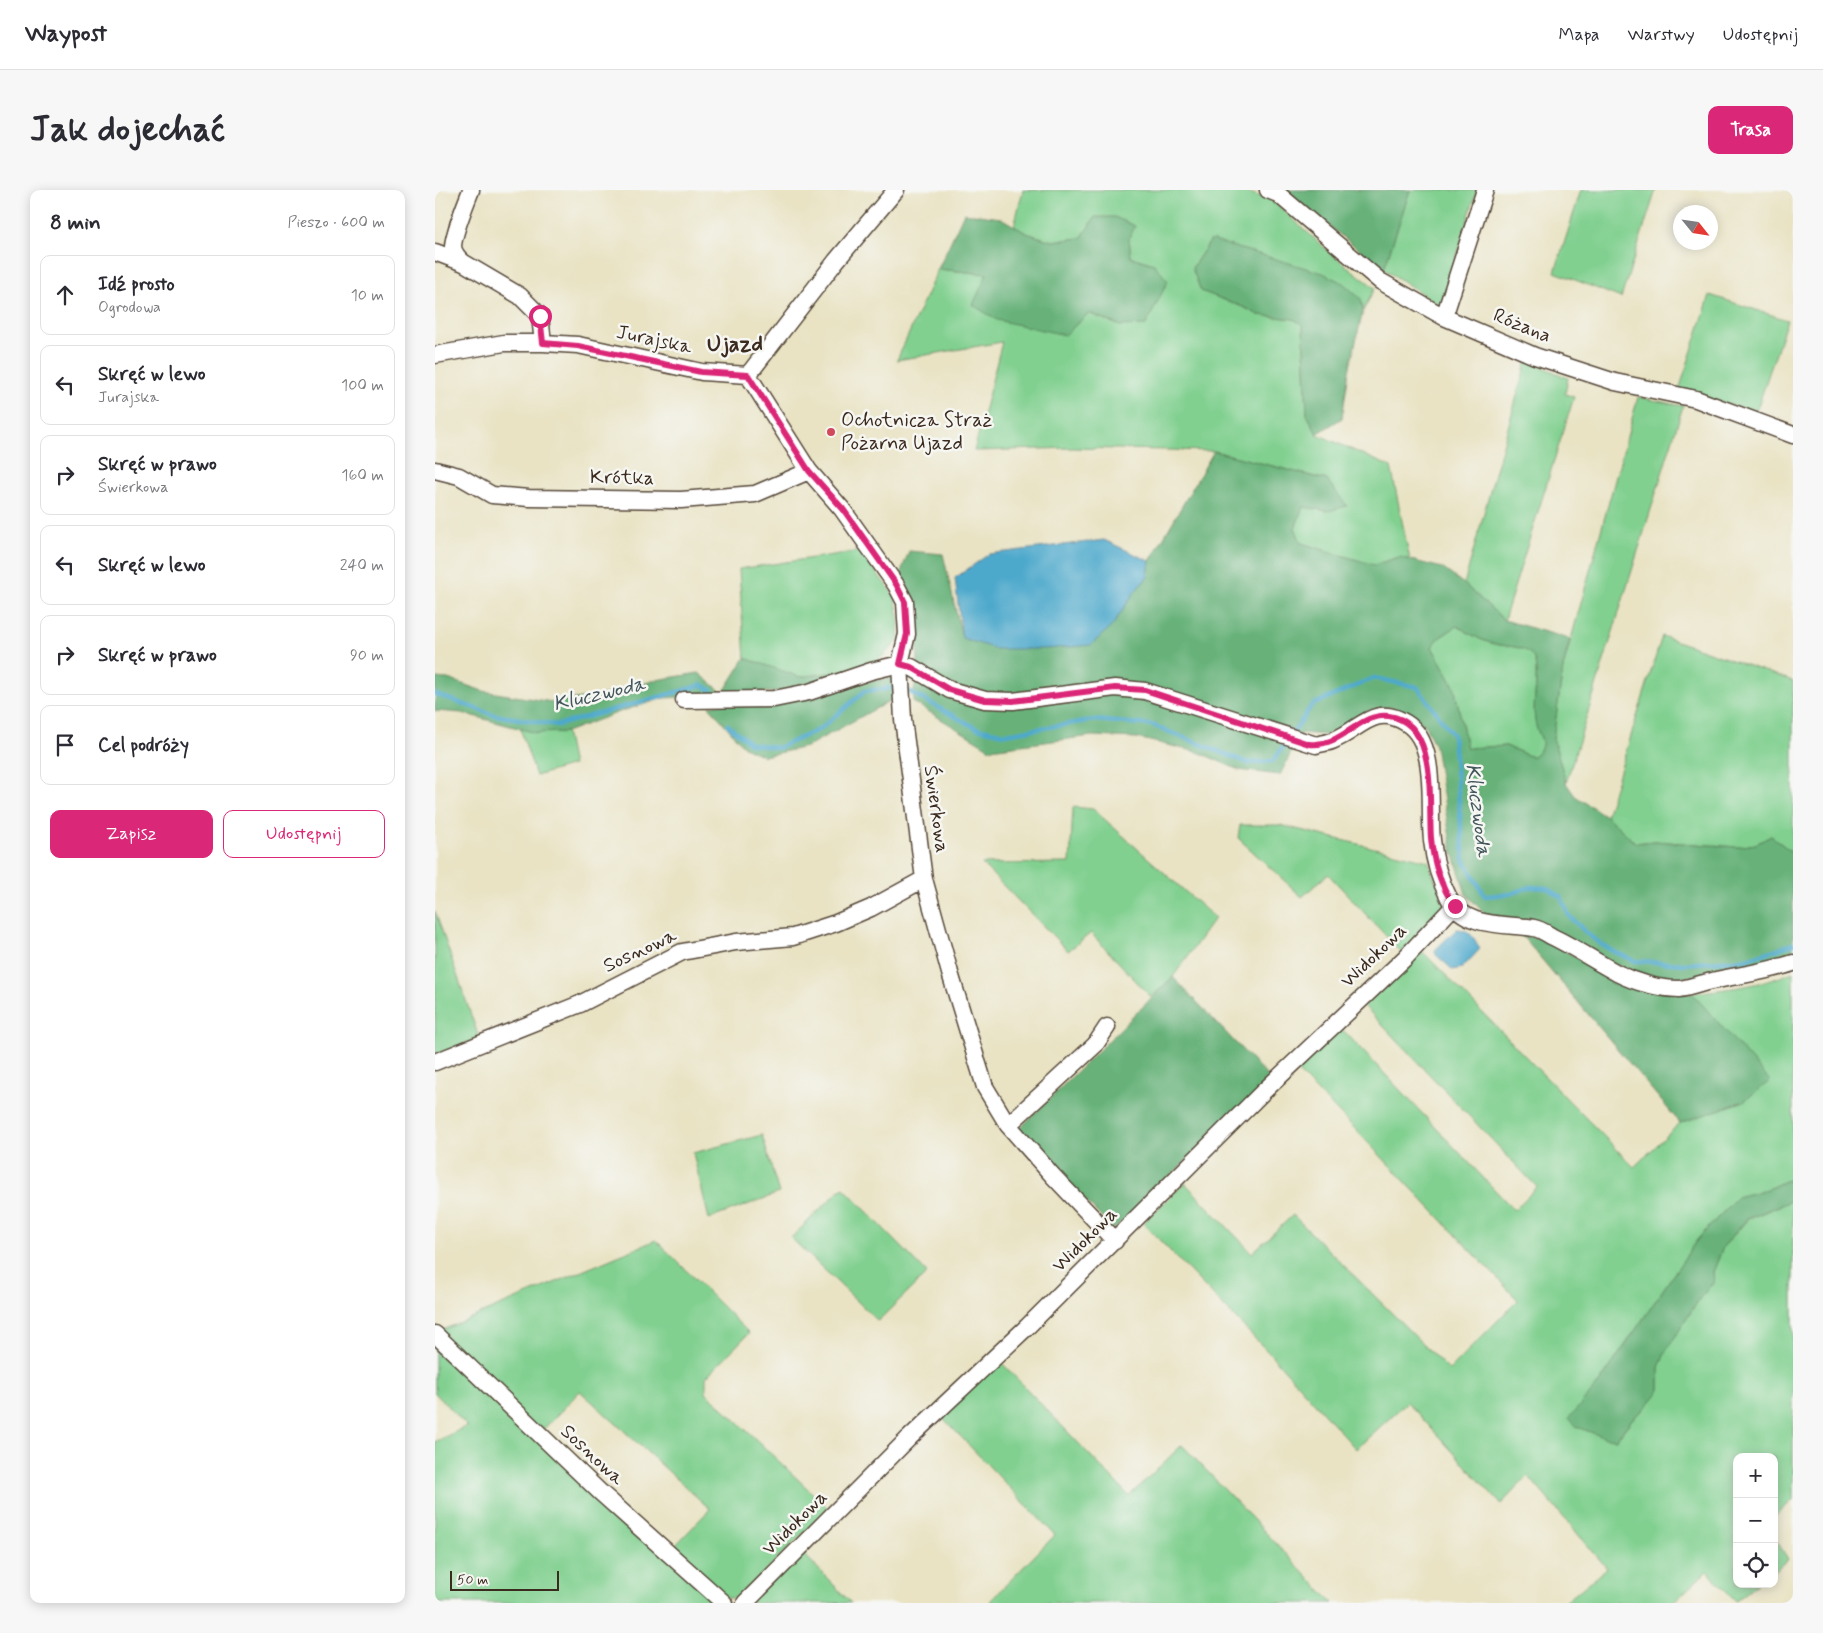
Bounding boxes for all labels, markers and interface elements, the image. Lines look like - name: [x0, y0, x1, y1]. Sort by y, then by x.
- text: Waypost: [25, 19, 107, 50]
- text: Mapa: [1559, 23, 1600, 47]
- text: Warstwy: [1628, 23, 1695, 47]
- text: Udostępnij: [1723, 23, 1798, 47]
- button: Trasa: [1708, 106, 1793, 154]
- text: Jak dojechać: [30, 107, 225, 153]
- north arrow: [1673, 205, 1718, 250]
- text: 8 min: [50, 209, 101, 237]
- text: Pieszo · 600 m: [287, 212, 385, 233]
- text: Idź prosto: [98, 272, 175, 297]
- icon: ahead: [51, 281, 79, 309]
- text: 10 m: [351, 285, 384, 306]
- text: Ogrodowa: [98, 297, 161, 318]
- street label: Różana: [1489, 302, 1555, 350]
- route start: [529, 305, 552, 328]
- street label: Jurajska: [614, 319, 695, 361]
- district label: Ujazd: [707, 331, 763, 359]
- text: Skręć w lewo: [98, 362, 206, 387]
- icon: left: [51, 371, 79, 399]
- text: 100 m: [341, 375, 384, 396]
- text: Jurajska: [98, 387, 159, 408]
- place label: Ochotnicza Straż Pożarna Ujazd: [841, 407, 992, 457]
- marker: Ochotnicza Straż Pożarna Ujazd: [825, 426, 837, 438]
- text: Skręć w prawo: [98, 452, 217, 477]
- icon: right: [51, 461, 79, 489]
- street label: Krótka: [590, 464, 654, 492]
- text: 160 m: [341, 465, 384, 486]
- text: Świerkowa: [98, 477, 168, 498]
- icon: left: [51, 551, 79, 579]
- text: Skręć w lewo: [98, 553, 206, 578]
- text: 240 m: [340, 555, 384, 576]
- icon: right: [51, 641, 79, 669]
- text: Skręć w prawo: [98, 643, 217, 668]
- text: 90 m: [350, 645, 384, 666]
- water label: Kluczwoda: [550, 669, 649, 718]
- icon: arrive: [51, 731, 79, 759]
- text: Cel podróży: [98, 733, 189, 758]
- water label: Kluczwoda: [1458, 762, 1498, 860]
- street label: Świerkowa: [917, 764, 955, 854]
- button: Zapisz: [50, 810, 213, 858]
- button: Udostępnij: [223, 810, 385, 858]
- route end: [1444, 895, 1467, 918]
- street label: Widokowa: [1335, 918, 1413, 994]
- street label: Sosnowa: [599, 922, 682, 980]
- street label: Widokowa: [1046, 1201, 1124, 1279]
- street label: Sosnowa: [554, 1419, 630, 1492]
- map controls: [1733, 1453, 1778, 1588]
- button: +: [1733, 1453, 1778, 1498]
- street label: Widokowa: [756, 1484, 834, 1562]
- button: −: [1733, 1498, 1778, 1543]
- button: locate: [1733, 1543, 1778, 1588]
- scale bar: [450, 1568, 559, 1591]
- text: 50 m: [457, 1571, 488, 1589]

